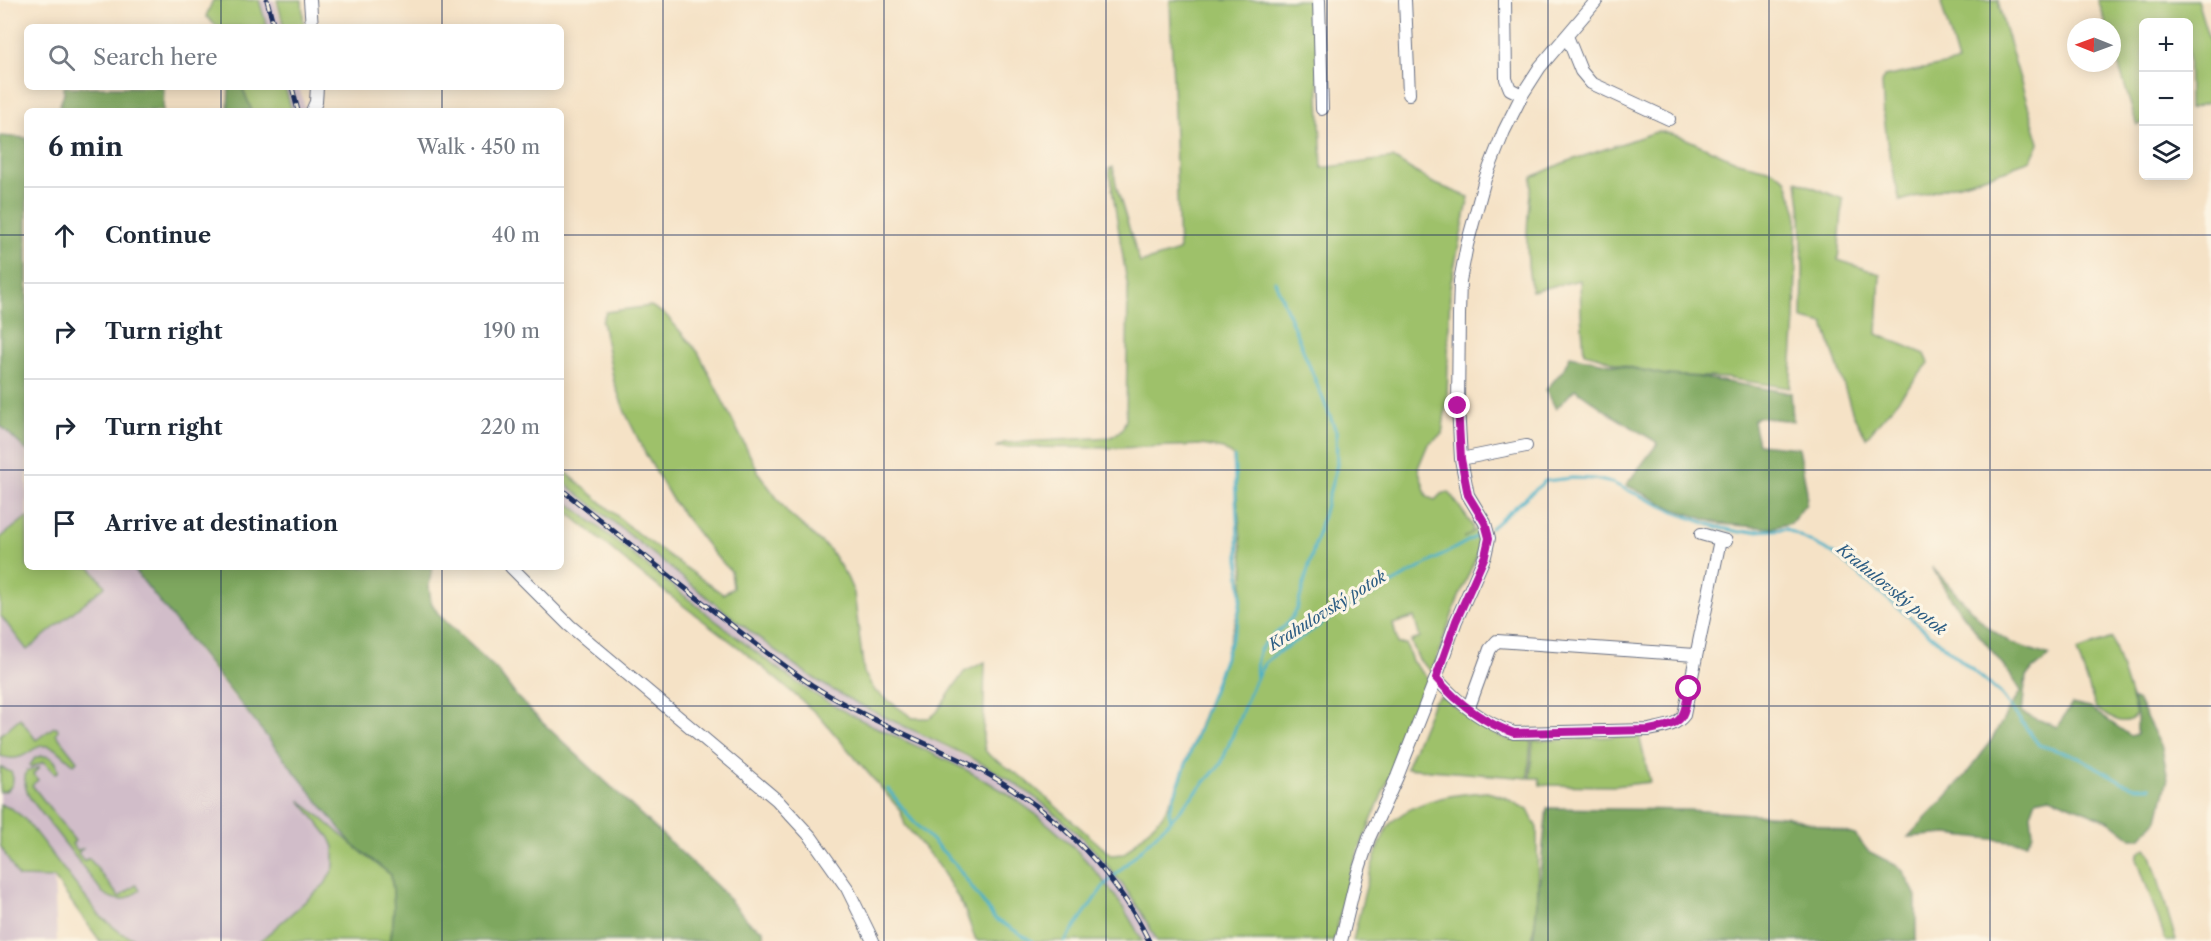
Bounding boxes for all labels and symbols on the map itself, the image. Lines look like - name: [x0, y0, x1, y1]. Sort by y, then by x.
- north arrow: [2067, 18, 2121, 72]
- route end: [1444, 392, 1470, 418]
- water label: Krahulovský potok: [1832, 537, 1951, 640]
- water label: Krahulovský potok: [1263, 565, 1390, 655]
- route start: [1675, 675, 1701, 701]

